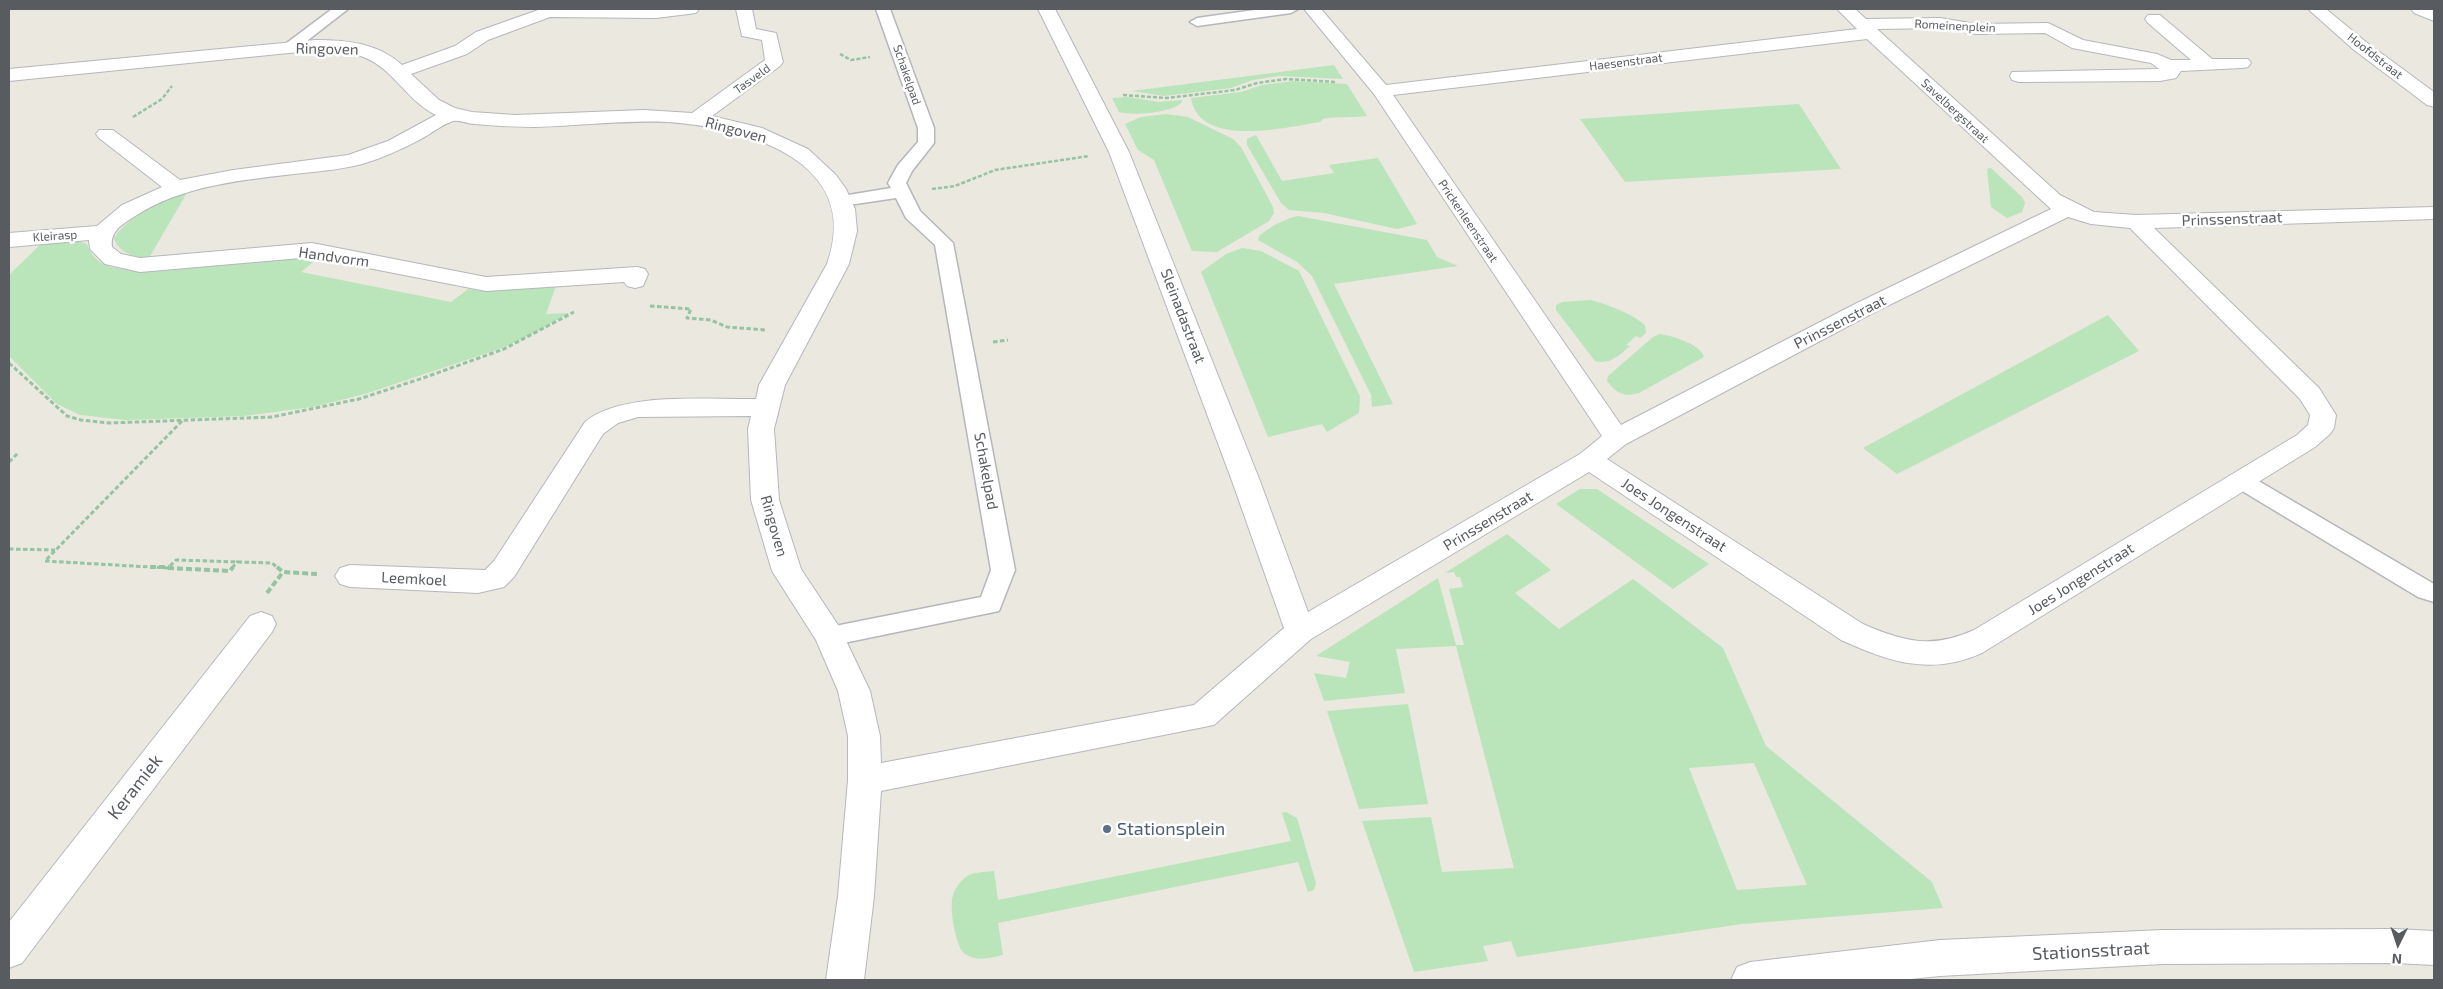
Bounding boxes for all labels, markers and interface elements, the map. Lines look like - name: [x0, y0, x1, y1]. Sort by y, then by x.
- street label: Romeinenplein: [1914, 17, 1996, 35]
- street label: Hoofdstraat: [2344, 30, 2406, 82]
- street label: Ringoven: [295, 39, 359, 59]
- street label: Schakelpad: [890, 43, 924, 107]
- street label: Haesenstraat: [1589, 50, 1663, 74]
- street label: Tasveld: [731, 61, 773, 97]
- street label: Savelbergstraat: [1918, 76, 1992, 146]
- street label: Ringoven: [703, 113, 769, 147]
- street label: Prickenleenstraat: [1435, 177, 1501, 265]
- street label: Prinssenstraat: [2181, 208, 2283, 230]
- street label: Kleirasp: [32, 227, 78, 245]
- street label: Handvorm: [298, 243, 370, 271]
- street label: Sleinadastraat: [1157, 266, 1209, 366]
- street label: Prinssenstraat: [1791, 291, 1889, 353]
- street label: Schakelpad: [970, 431, 1002, 511]
- street label: Joes Jongenstraat: [1618, 474, 1730, 556]
- street label: Prinssenstraat: [1440, 487, 1536, 555]
- street label: Ringoven: [757, 493, 791, 559]
- street label: Joes Jongenstraat: [2025, 539, 2137, 619]
- street label: Leemkoel: [381, 568, 447, 590]
- street label: Keramiek: [103, 750, 167, 824]
- place label: Stationsplein: [1117, 818, 1225, 840]
- marker: Stationsplein: [1101, 823, 1113, 835]
- north arrow: [2373, 919, 2423, 969]
- street label: Stationsstraat: [2032, 937, 2150, 965]
- text: N: [2391, 951, 2403, 968]

